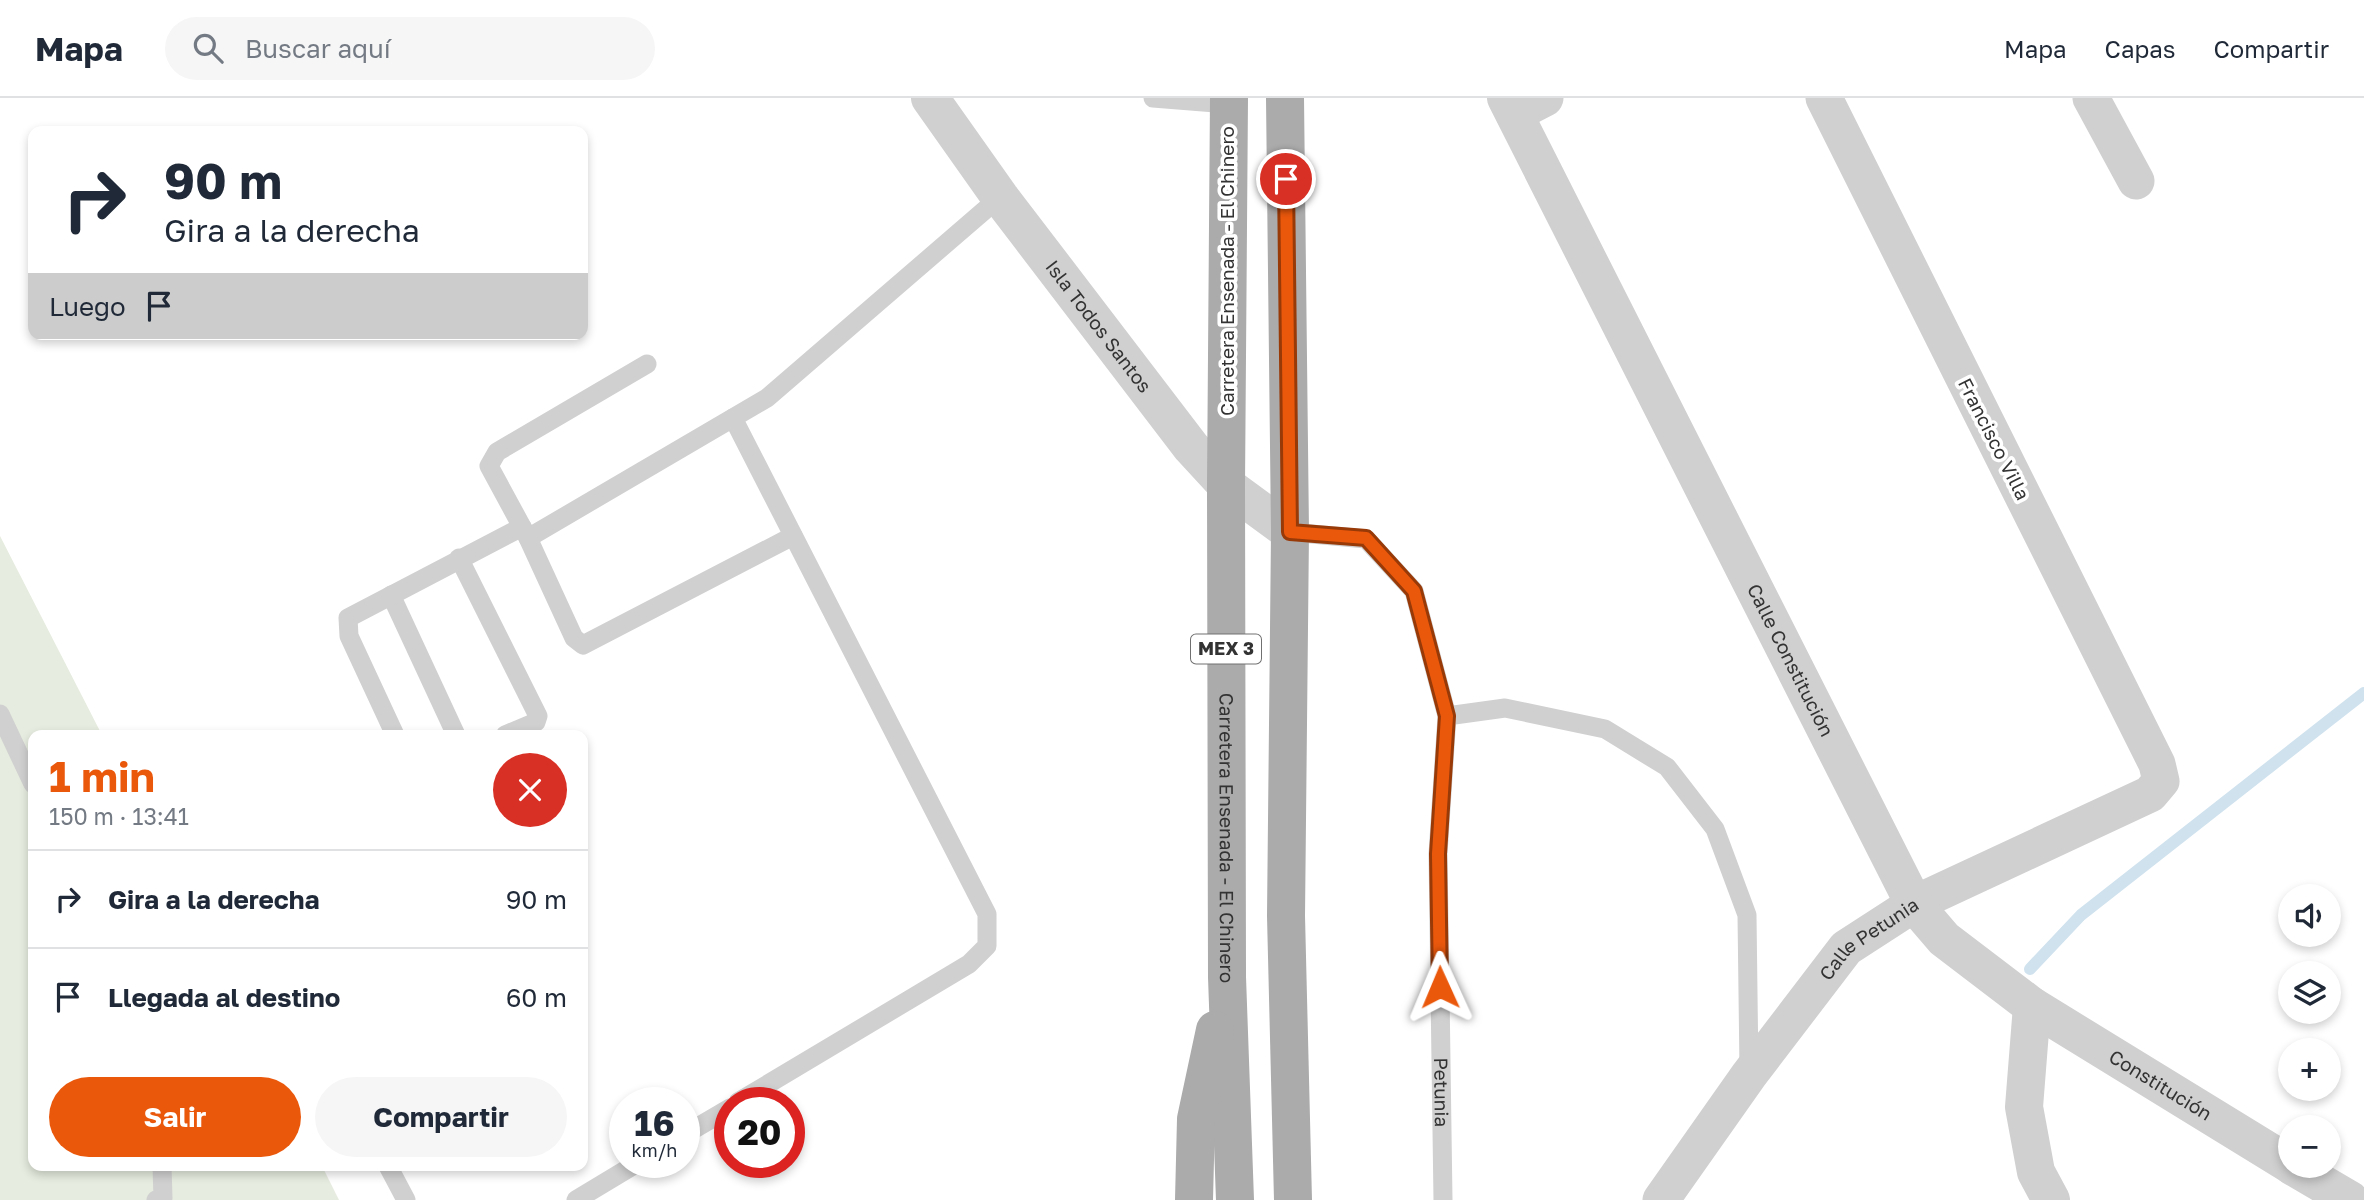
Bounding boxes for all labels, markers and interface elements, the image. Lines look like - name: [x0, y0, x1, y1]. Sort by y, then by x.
- search box: [165, 17, 655, 80]
- text: Mapa: [35, 29, 123, 68]
- icon: search: [189, 29, 227, 67]
- text: Buscar aquí: [245, 33, 391, 64]
- text: Mapa: [2004, 34, 2067, 63]
- text: Capas: [2105, 34, 2175, 63]
- text: Compartir: [2213, 34, 2329, 63]
- street label: Carretera Ensenada - El Chinero: [1215, 126, 1238, 416]
- pin: [1256, 149, 1316, 209]
- text: 90 m: [164, 151, 282, 210]
- icon: right: [49, 154, 140, 245]
- icon: arrive: [1267, 160, 1305, 198]
- text: Gira a la derecha: [164, 211, 420, 249]
- street label: Isla Todos Santos: [1041, 255, 1157, 397]
- icon: arrive: [140, 287, 178, 325]
- text: Luego: [49, 291, 126, 322]
- street label: Francisco Villa: [1954, 374, 2035, 504]
- street label: Calle Constitución: [1743, 580, 1839, 740]
- road number: MEX 3: [1191, 634, 1261, 664]
- street label: Carretera Ensenada - El Chinero: [1215, 693, 1239, 984]
- text: 1 min: [49, 751, 155, 801]
- button: close: [493, 753, 567, 827]
- text: 150 m · 13:41: [49, 802, 189, 830]
- icon: right: [49, 880, 87, 918]
- text: Gira a la derecha: [108, 884, 320, 915]
- text: 90 m: [506, 884, 567, 915]
- map controls: [2278, 884, 2341, 1178]
- button: sound: [2278, 884, 2341, 947]
- street label: Calle Petunia: [1814, 892, 1923, 984]
- position arrow: [1403, 950, 1477, 1024]
- button: layers: [2278, 961, 2341, 1024]
- icon: arrive: [49, 978, 87, 1016]
- text: Llegada al destino: [108, 982, 340, 1013]
- text: 60 m: [506, 982, 567, 1013]
- button: +: [2278, 1038, 2341, 1101]
- street label: Constitución: [2105, 1044, 2217, 1125]
- street label: Petunia: [1430, 1057, 1454, 1127]
- button: Salir: [49, 1077, 301, 1157]
- button: Compartir: [315, 1077, 567, 1157]
- speed limit sign: 20: [714, 1087, 805, 1178]
- text: 16: [634, 1102, 675, 1144]
- button: −: [2278, 1115, 2341, 1178]
- text: km/h: [632, 1139, 677, 1161]

